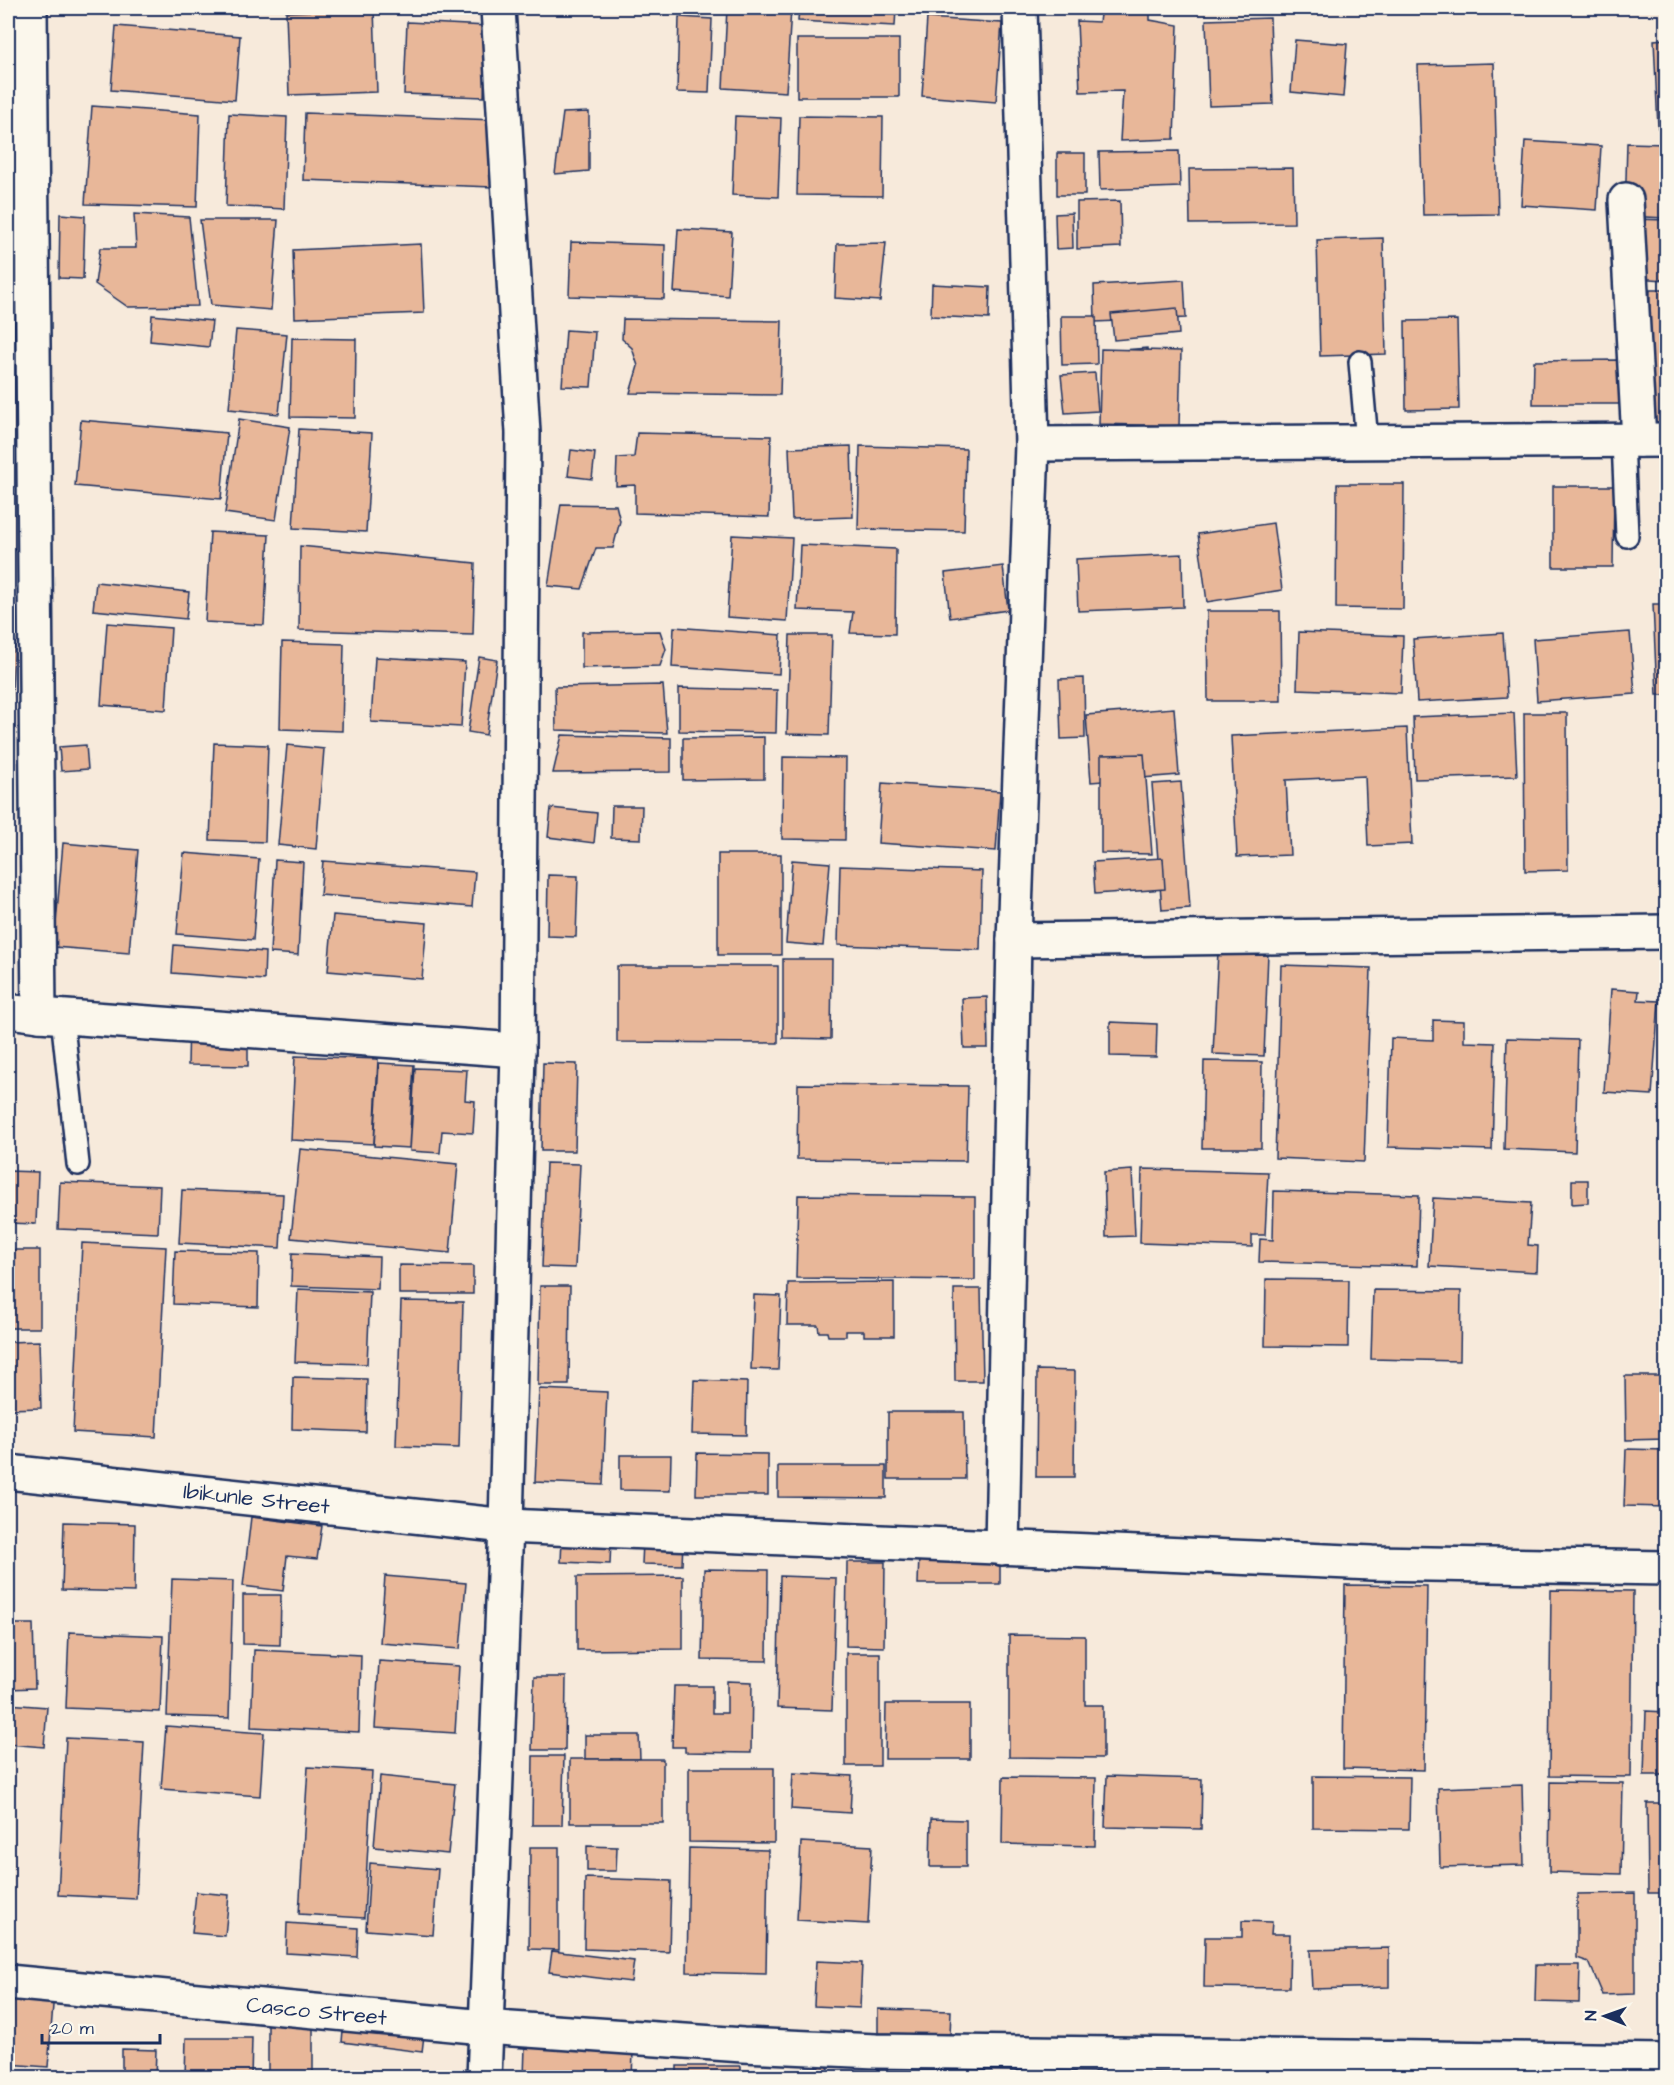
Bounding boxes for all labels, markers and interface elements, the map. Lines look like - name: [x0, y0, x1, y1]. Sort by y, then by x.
- street label: Ibikunle Street: [182, 1476, 331, 1522]
- north arrow: [1575, 1986, 1635, 2046]
- street label: Casco Street: [245, 1989, 388, 2033]
- scale bar: [42, 2007, 160, 2045]
- text: N: [1580, 2011, 1602, 2021]
- text: 20 m: [51, 2016, 94, 2041]

